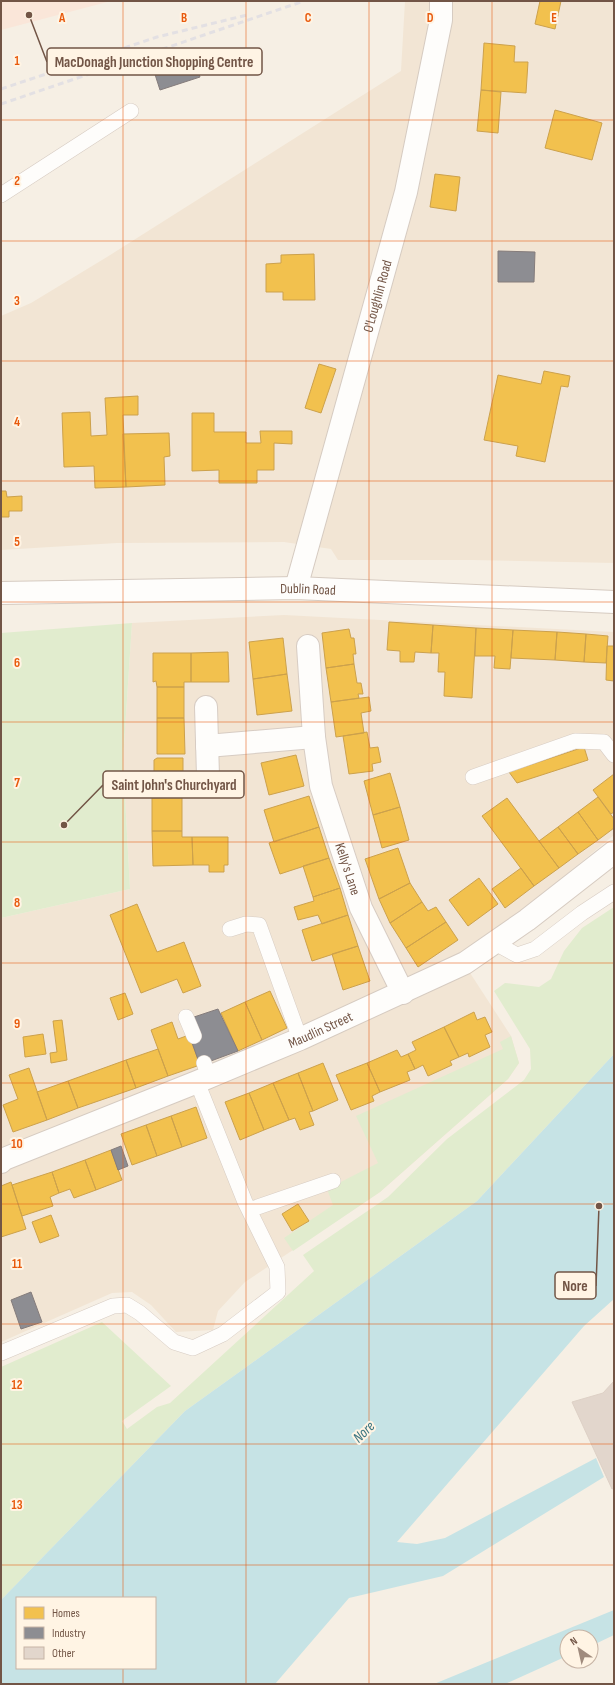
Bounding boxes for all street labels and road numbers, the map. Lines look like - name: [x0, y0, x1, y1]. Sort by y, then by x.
- street label: O'Loughlin Road: [359, 258, 395, 334]
- street label: Dublin Road: [280, 579, 336, 598]
- street label: Kelly's Lane: [332, 841, 365, 897]
- street label: Maudlin Street: [286, 1008, 355, 1051]

